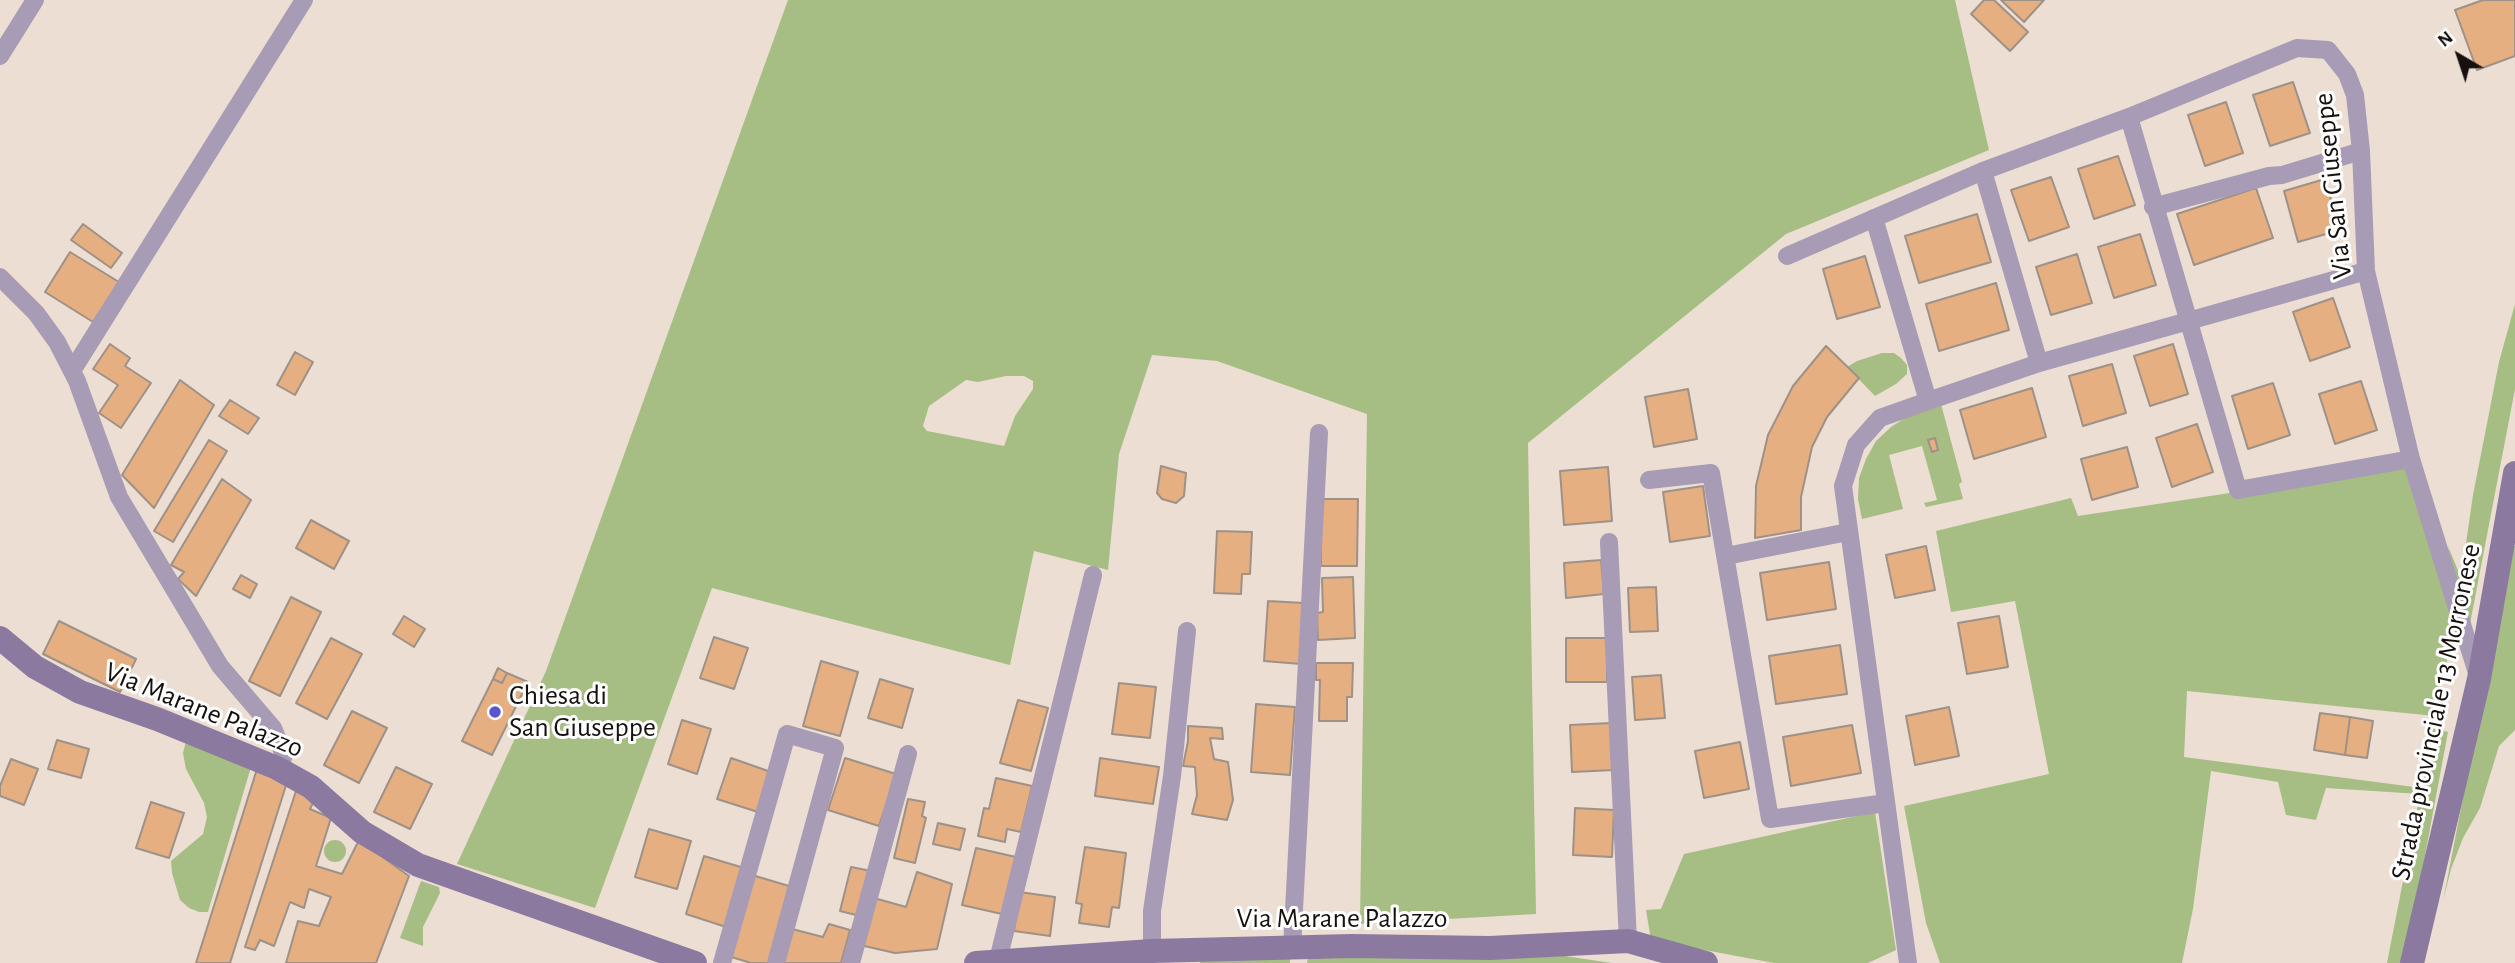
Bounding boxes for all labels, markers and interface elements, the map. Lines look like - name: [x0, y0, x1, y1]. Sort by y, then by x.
- north arrow: [2424, 21, 2494, 91]
- text: N: [2434, 28, 2457, 51]
- street label: Via San Giuseppe: [2307, 91, 2359, 281]
- street label: Strada provinciale 13 Morronese: [2384, 541, 2488, 883]
- street label: Via Marane Palazzo: [100, 655, 308, 765]
- place label: Chiesa di San Giuseppe: [509, 679, 656, 745]
- marker: Chiesa di San Giuseppe: [487, 704, 503, 720]
- street label: Via Marane Palazzo: [1236, 902, 1448, 936]

